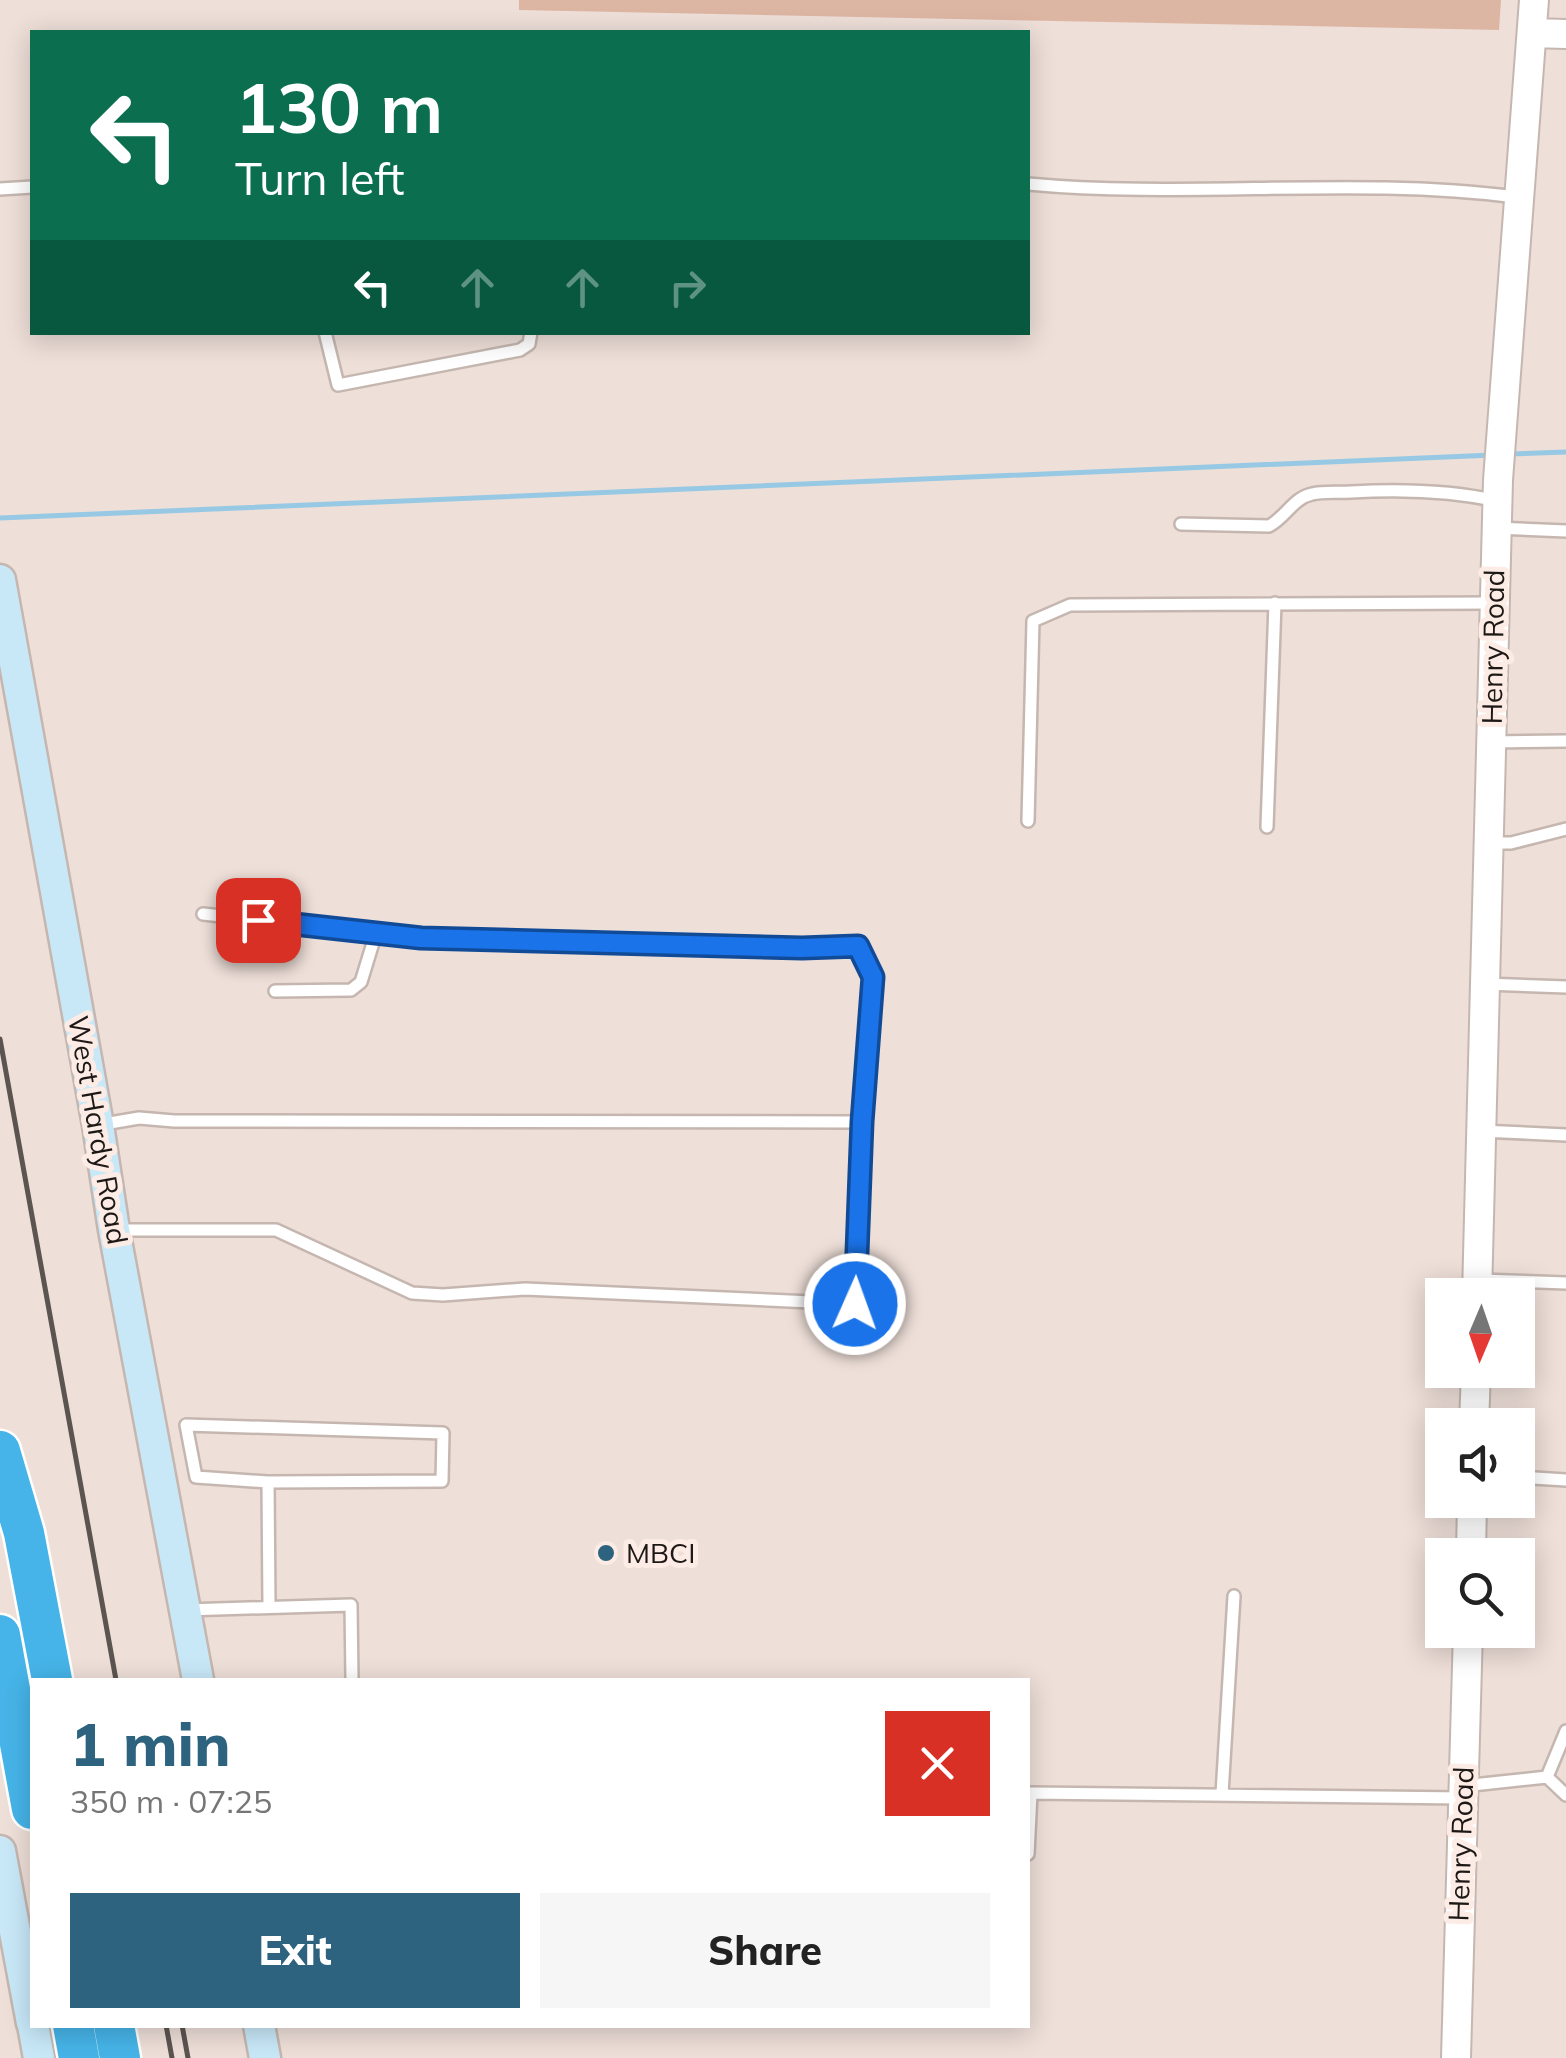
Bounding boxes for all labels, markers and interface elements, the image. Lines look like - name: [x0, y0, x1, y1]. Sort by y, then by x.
- text: 130 m: [235, 63, 443, 151]
- icon: left: [70, 70, 200, 200]
- text: Turn left: [235, 150, 404, 206]
- icon: left: [345, 260, 400, 315]
- icon: ahead: [450, 260, 505, 315]
- icon: ahead: [555, 260, 610, 315]
- icon: right: [660, 260, 715, 315]
- street label: Henry Road: [1474, 569, 1511, 725]
- pin: [216, 878, 301, 963]
- icon: arrive: [231, 893, 286, 948]
- street label: West Hardy Road: [61, 1013, 136, 1247]
- position arrow: [803, 1252, 907, 1356]
- north arrow: [1425, 1278, 1535, 1388]
- map controls: [1425, 1278, 1535, 1648]
- button: sound: [1425, 1408, 1535, 1518]
- place label: MBCI: [626, 1535, 695, 1570]
- button: search: [1425, 1538, 1535, 1648]
- marker: MBCI: [595, 1542, 617, 1564]
- text: 1 min: [70, 1706, 231, 1781]
- button: close: [885, 1711, 990, 1816]
- street label: Henry Road: [1440, 1766, 1481, 1922]
- text: 350 m · 07:25: [70, 1781, 272, 1821]
- button: Exit: [70, 1893, 520, 2008]
- button: Share: [540, 1893, 990, 2008]

